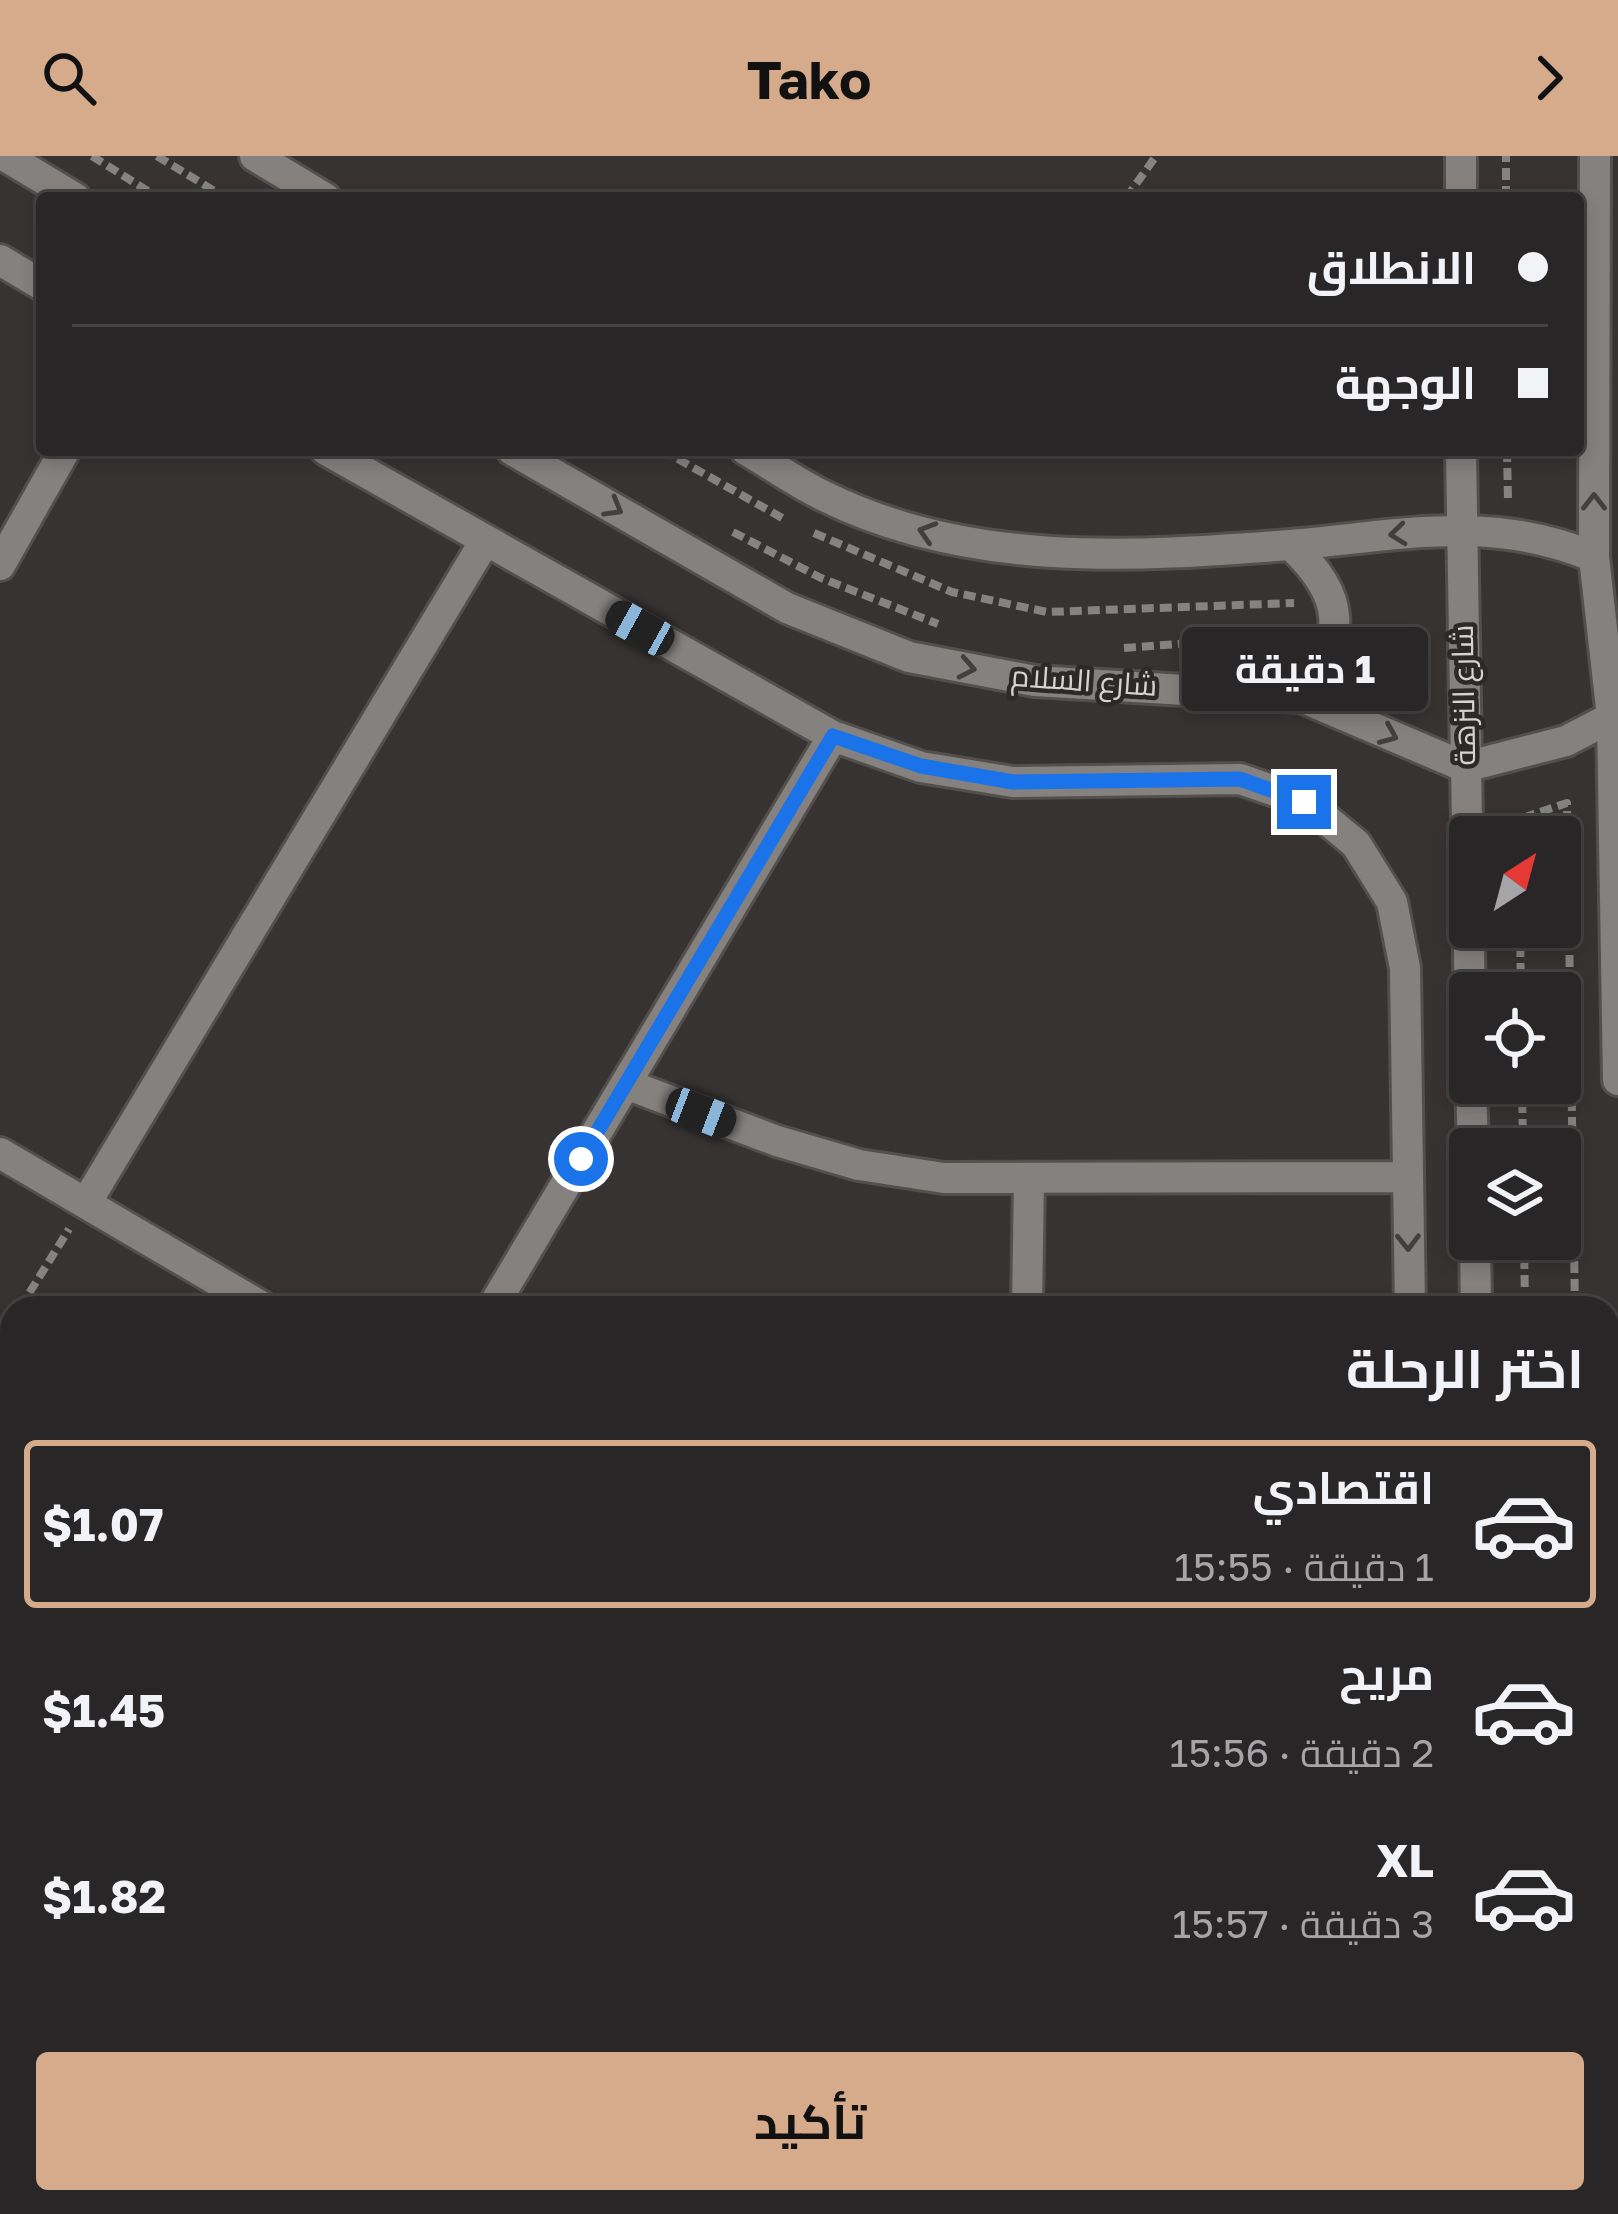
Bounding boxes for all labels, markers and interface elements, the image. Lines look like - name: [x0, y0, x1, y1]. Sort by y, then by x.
- icon: search: [36, 45, 102, 111]
- icon: forward: [1516, 45, 1582, 111]
- text: Tako: [747, 46, 871, 111]
- text: الانطلاق: [1307, 240, 1476, 294]
- text: الوجهة: [1335, 355, 1476, 409]
- one-way arrow: [1581, 492, 1607, 510]
- one-way arrow: [601, 494, 622, 517]
- one-way arrow: [917, 521, 938, 546]
- one-way arrow: [1388, 521, 1408, 547]
- car: [600, 595, 680, 661]
- street label: شارع النزهة: [1444, 624, 1485, 766]
- callout: 1 دقيقة: [1181, 628, 1427, 712]
- text: 1 دقيقة: [1235, 645, 1375, 692]
- one-way arrow: [956, 654, 976, 680]
- street label: شارع السلام: [1009, 657, 1158, 706]
- one-way arrow: [1377, 721, 1398, 745]
- route end: [1277, 775, 1331, 829]
- north arrow: [1449, 816, 1581, 948]
- map controls: [1449, 816, 1581, 1260]
- button: locate: [1449, 972, 1581, 1104]
- car: [661, 1083, 741, 1143]
- button: layers: [1449, 1128, 1581, 1260]
- route start: [554, 1132, 608, 1186]
- one-way arrow: [1395, 1233, 1421, 1252]
- text: اختر الرحلة: [1346, 1335, 1584, 1400]
- text: اقتصادي: [1253, 1460, 1434, 1514]
- icon: car: [1470, 1470, 1578, 1578]
- text: $1.07: [42, 1497, 164, 1551]
- text: 1 دقيقة · 15:55: [1174, 1543, 1434, 1590]
- text: مريح: [1339, 1646, 1434, 1700]
- icon: car: [1470, 1656, 1578, 1764]
- text: $1.45: [42, 1683, 165, 1737]
- text: 2 دقيقة · 15:56: [1170, 1729, 1434, 1776]
- text: XL: [1376, 1833, 1434, 1887]
- icon: car: [1470, 1842, 1578, 1950]
- text: $1.82: [42, 1869, 166, 1923]
- text: 3 دقيقة · 15:57: [1172, 1900, 1434, 1947]
- button: تأكيد: [36, 2052, 1584, 2190]

